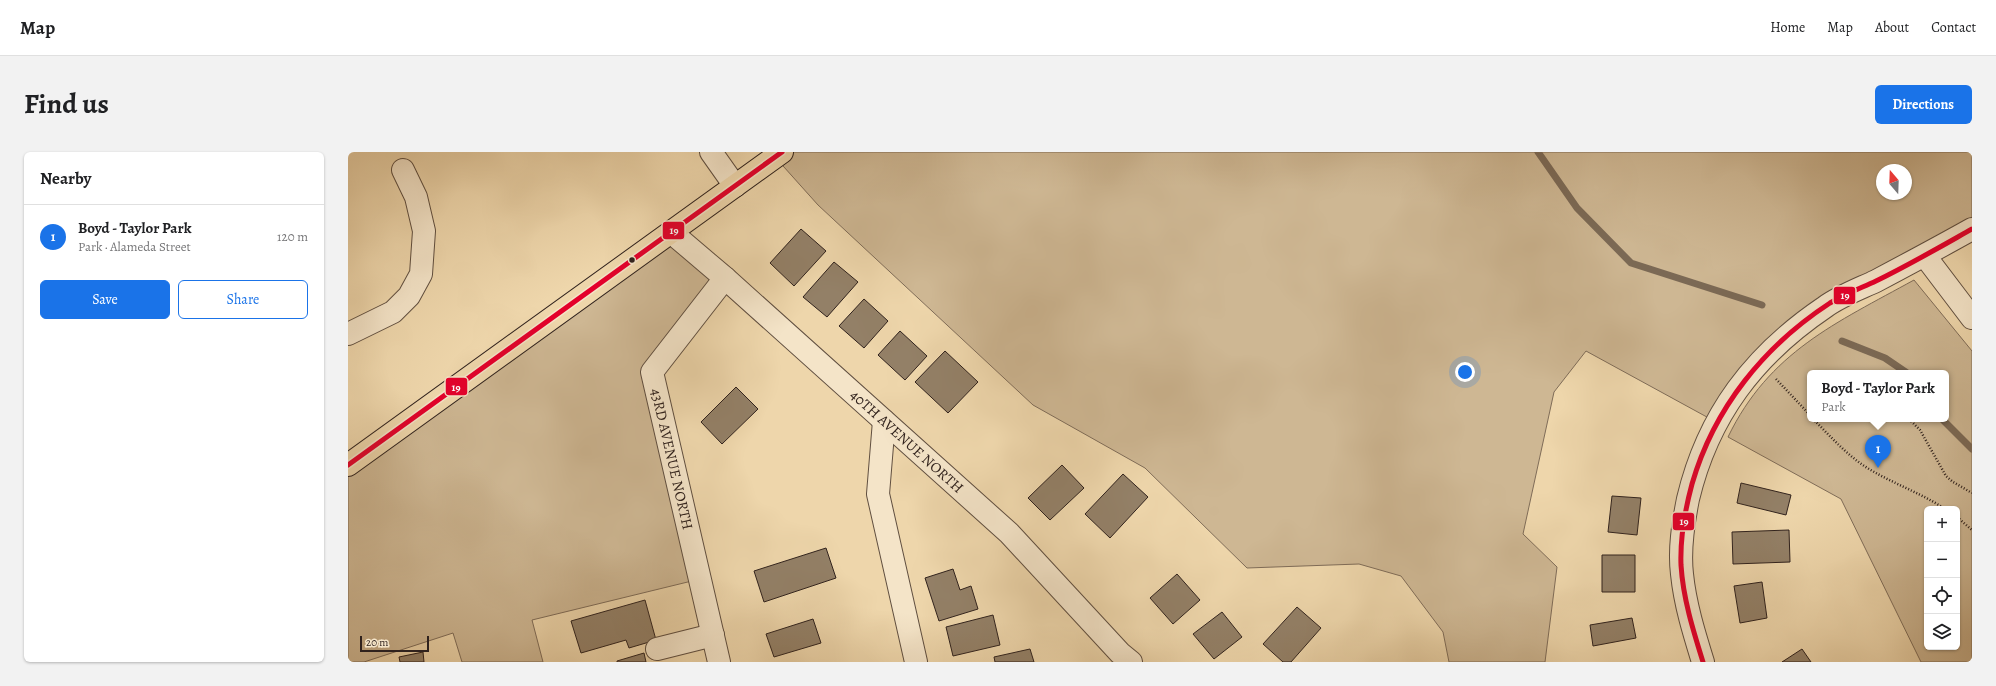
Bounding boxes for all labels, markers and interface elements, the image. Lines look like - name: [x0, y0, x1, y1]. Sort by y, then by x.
- text: Map: [20, 15, 55, 41]
- text: Home: [1770, 18, 1805, 37]
- text: Map: [1827, 18, 1853, 37]
- text: About: [1875, 18, 1909, 37]
- text: Contact: [1931, 18, 1976, 37]
- text: Find us: [24, 85, 109, 123]
- button: Directions: [1875, 85, 1972, 124]
- north arrow: [1876, 164, 1912, 200]
- text: Nearby: [40, 167, 91, 190]
- text: Boyd - Taylor Park: [78, 218, 191, 238]
- line badge: 19: [662, 221, 685, 240]
- text: 19: [669, 223, 679, 238]
- text: 1: [51, 228, 55, 245]
- text: 120 m: [277, 228, 308, 245]
- text: Park · Alameda Street: [78, 238, 191, 255]
- unlabelled marker: [627, 255, 637, 265]
- button: Save: [40, 280, 170, 319]
- button: Share: [178, 280, 308, 319]
- line badge: 19: [1833, 286, 1856, 305]
- text: 19: [1840, 288, 1850, 303]
- your location: [1455, 362, 1475, 382]
- popup: [1807, 370, 1949, 422]
- line badge: 19: [445, 377, 468, 396]
- text: Boyd - Taylor Park: [1821, 378, 1935, 398]
- text: 19: [451, 380, 461, 395]
- street label: 40TH AVENUE NORTH: [846, 385, 968, 498]
- street label: 43RD AVENUE NORTH: [646, 386, 698, 532]
- text: Park: [1821, 398, 1846, 415]
- pin: 1: [1865, 435, 1891, 468]
- map controls: [1924, 506, 1960, 650]
- button: +: [1924, 506, 1960, 542]
- line badge: 19: [1672, 512, 1695, 531]
- text: 19: [1679, 514, 1689, 529]
- button: −: [1924, 542, 1960, 578]
- button: locate: [1924, 578, 1960, 614]
- button: layers: [1924, 614, 1960, 650]
- scale bar: [360, 634, 429, 653]
- text: 20 m: [366, 635, 388, 650]

